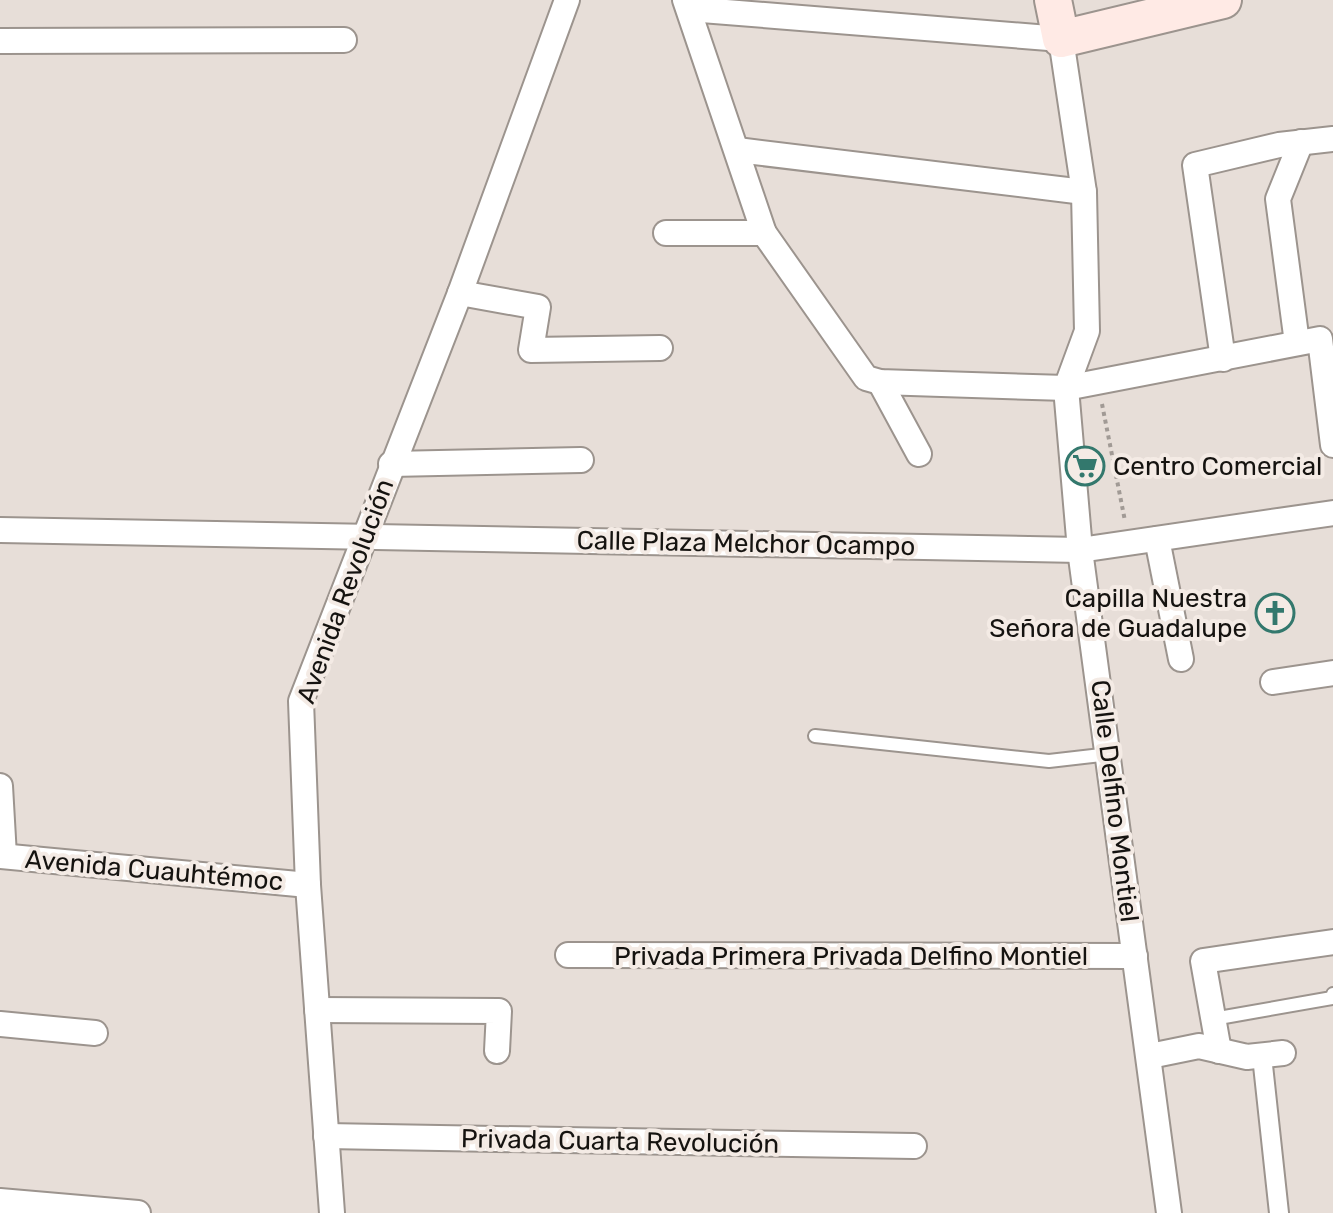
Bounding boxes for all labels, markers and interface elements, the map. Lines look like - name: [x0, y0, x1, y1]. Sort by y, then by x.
- supermarket icon: Centro Comercial: [1064, 445, 1106, 487]
- place label: Centro Comercial: [1113, 451, 1322, 482]
- street label: Avenida Revolución: [290, 475, 400, 708]
- street label: Calle Plaza Melchor Ocampo: [576, 525, 916, 562]
- place label: Capilla Nuestra Señora de Guadalupe: [989, 583, 1247, 644]
- church icon: Capilla Nuestra Señora de Guadalupe: [1254, 592, 1296, 634]
- street label: Calle Delfino Montiel: [1084, 678, 1145, 924]
- street label: Avenida Cuauhtémoc: [24, 844, 284, 897]
- street label: Privada Primera Privada Delfino Montiel: [614, 941, 1088, 972]
- street label: Privada Cuarta Revolución: [461, 1123, 779, 1160]

